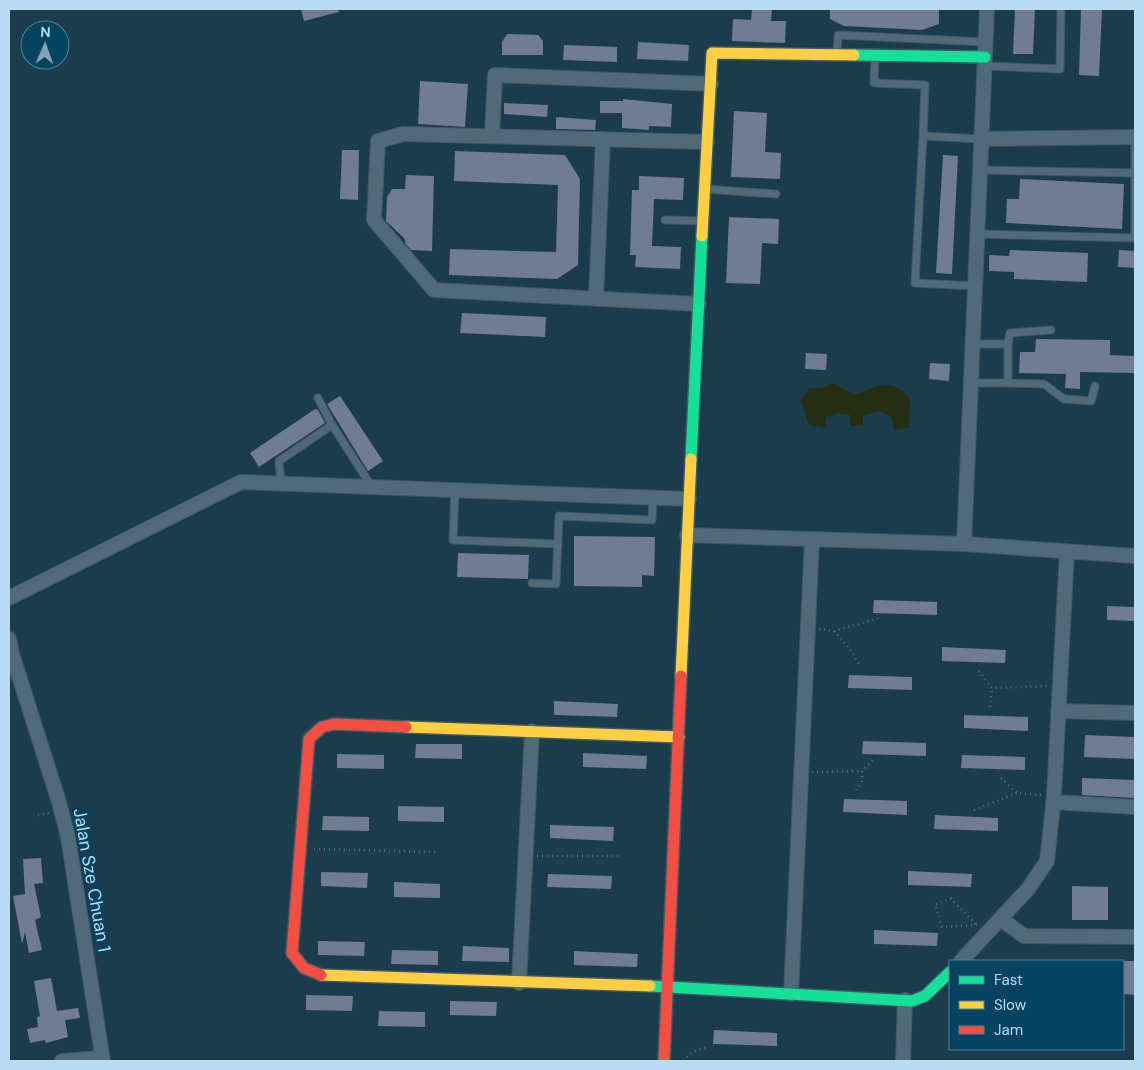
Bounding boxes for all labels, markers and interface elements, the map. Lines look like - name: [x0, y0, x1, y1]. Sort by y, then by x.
- north arrow: [20, 20, 70, 70]
- text: N: [40, 23, 51, 41]
- street label: Jalan Sze Chuan 1: [68, 806, 116, 954]
- legend: [949, 960, 1124, 1050]
- text: Fast: [994, 970, 1023, 990]
- text: Slow: [994, 995, 1027, 1015]
- text: Jam: [994, 1020, 1023, 1040]

